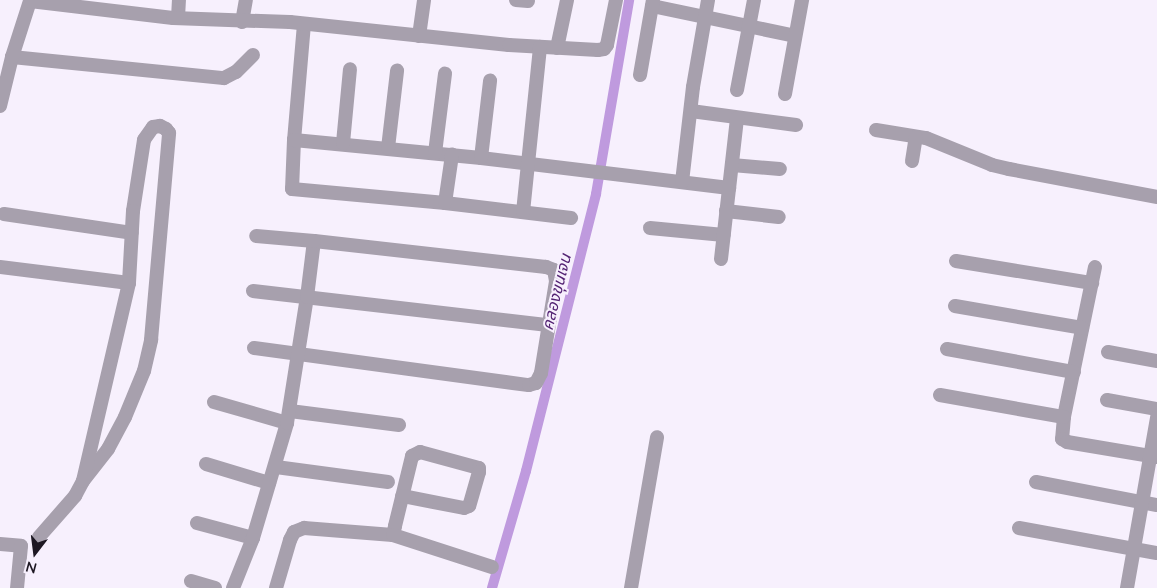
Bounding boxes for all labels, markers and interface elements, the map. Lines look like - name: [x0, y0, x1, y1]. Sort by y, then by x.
- water label: คลองขุนเจน: [537, 252, 575, 332]
- north arrow: [10, 528, 60, 578]
- text: N: [24, 558, 38, 578]

